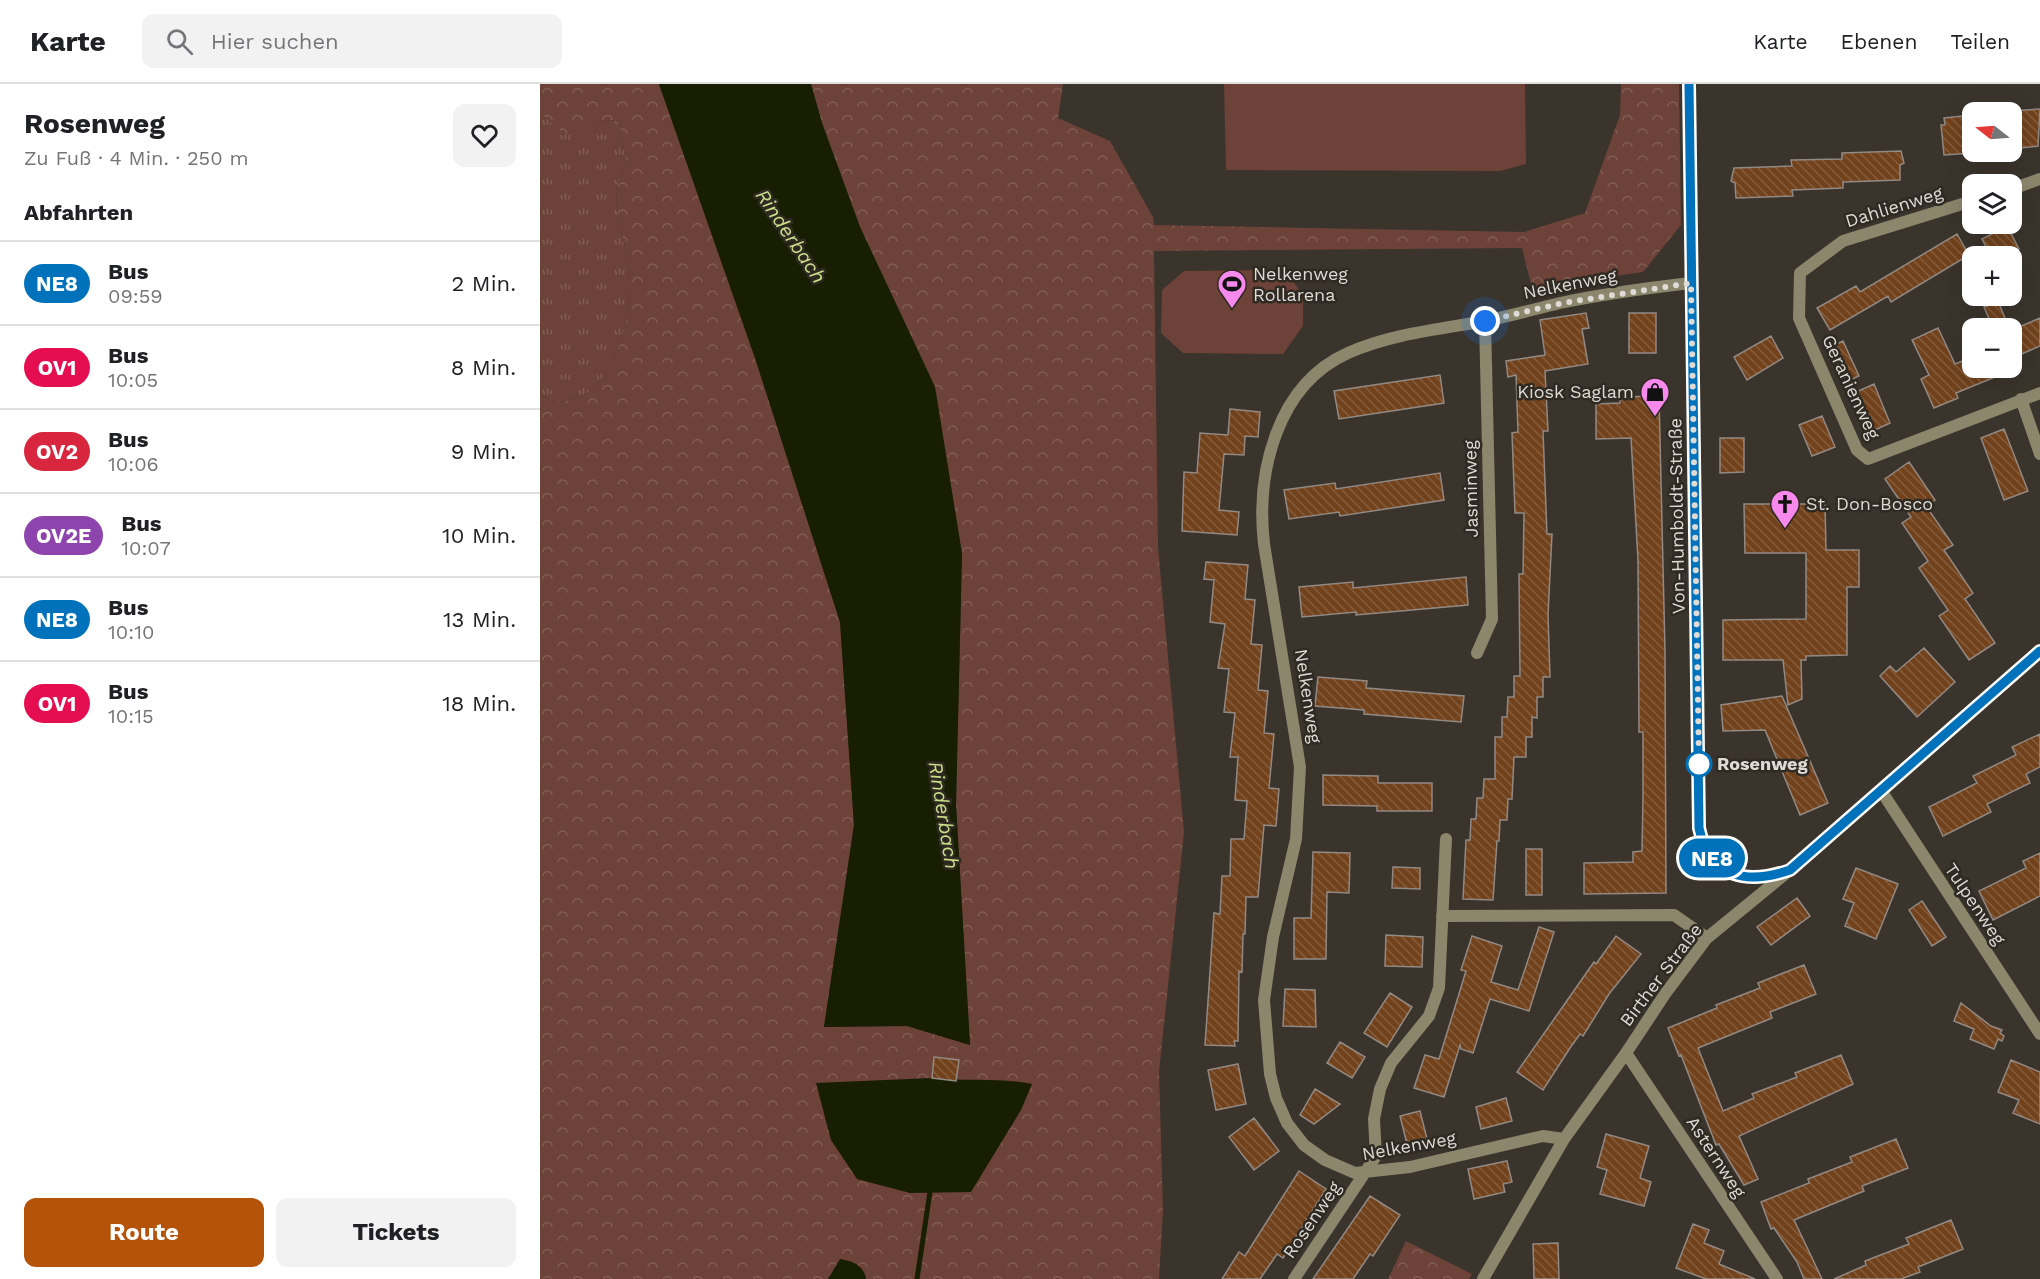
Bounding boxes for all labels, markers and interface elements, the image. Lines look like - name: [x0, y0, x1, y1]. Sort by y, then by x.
- search box: [142, 14, 562, 68]
- text: Karte: [30, 25, 106, 58]
- icon: search: [163, 25, 196, 58]
- text: Hier suchen: [211, 29, 339, 54]
- text: Karte: [1753, 29, 1808, 54]
- text: Ebenen: [1841, 29, 1917, 54]
- text: Teilen: [1950, 29, 2010, 54]
- north arrow: [1962, 102, 2022, 162]
- map controls: [1962, 102, 2022, 378]
- button: heart: [453, 104, 516, 167]
- text: Rosenweg: [24, 107, 165, 140]
- text: Zu Fuß · 4 Min. · 250 m: [24, 146, 249, 170]
- button: layers: [1962, 174, 2022, 234]
- street label: Dahlienweg: [1843, 182, 1945, 231]
- water label: Rinderbach: [751, 184, 831, 288]
- text: Abfahrten: [24, 200, 133, 225]
- button: +: [1962, 246, 2022, 306]
- text: Bus: [108, 259, 148, 284]
- place label: Nelkenweg Rollarena: [1253, 263, 1348, 305]
- street label: Nelkenweg: [1521, 264, 1619, 303]
- sports icon: Nelkenweg Rollarena: [1216, 268, 1248, 310]
- text: NE8: [36, 271, 78, 296]
- text: 2 Min.: [452, 271, 516, 296]
- text: 09:59: [108, 284, 163, 308]
- your location: [1470, 306, 1500, 336]
- button: −: [1962, 318, 2022, 378]
- street label: Geranienweg: [1818, 331, 1885, 443]
- text: Bus: [108, 343, 148, 368]
- text: OV1: [38, 355, 76, 380]
- text: 8 Min.: [451, 355, 516, 380]
- text: 10:05: [108, 368, 158, 392]
- shop icon: Kiosk Saglam: [1639, 376, 1671, 418]
- place label: Kiosk Saglam: [1517, 381, 1634, 402]
- street label: Von-Humboldt-Straße: [1664, 418, 1689, 614]
- text: Bus: [108, 427, 148, 452]
- text: OV2: [36, 439, 78, 464]
- text: 9 Min.: [451, 439, 516, 464]
- street label: Jasminweg: [1459, 440, 1482, 538]
- text: 10:06: [108, 452, 159, 476]
- church icon: St. Don-Bosco: [1769, 488, 1801, 530]
- place label: St. Don-Bosco: [1806, 493, 1933, 514]
- text: Bus: [121, 511, 162, 536]
- text: OV2E: [36, 523, 91, 548]
- text: 10 Min.: [442, 523, 516, 548]
- text: 10:07: [121, 536, 171, 560]
- text: Bus: [108, 595, 148, 620]
- text: NE8: [36, 607, 78, 632]
- text: 13 Min.: [443, 607, 516, 632]
- text: 10:10: [108, 620, 154, 644]
- street label: Nelkenweg: [1291, 647, 1326, 745]
- text: Bus: [108, 679, 148, 704]
- text: OV1: [38, 691, 76, 716]
- text: 18 Min.: [442, 691, 516, 716]
- text: 10:15: [108, 704, 154, 728]
- marker: Rosenweg: [1686, 751, 1712, 777]
- place label: Rosenweg: [1717, 753, 1809, 774]
- water label: Rinderbach: [924, 759, 964, 871]
- line badge: NE8: [1678, 838, 1746, 878]
- text: NE8: [1691, 846, 1733, 871]
- street label: Tulpenweg: [1941, 859, 2011, 949]
- street label: Birther Straße: [1615, 919, 1706, 1030]
- street label: Asternweg: [1682, 1112, 1751, 1201]
- street label: Nelkenweg: [1360, 1127, 1458, 1164]
- street label: Rosenweg: [1278, 1177, 1345, 1262]
- button: Route: [24, 1198, 264, 1267]
- button: Tickets: [276, 1198, 516, 1267]

